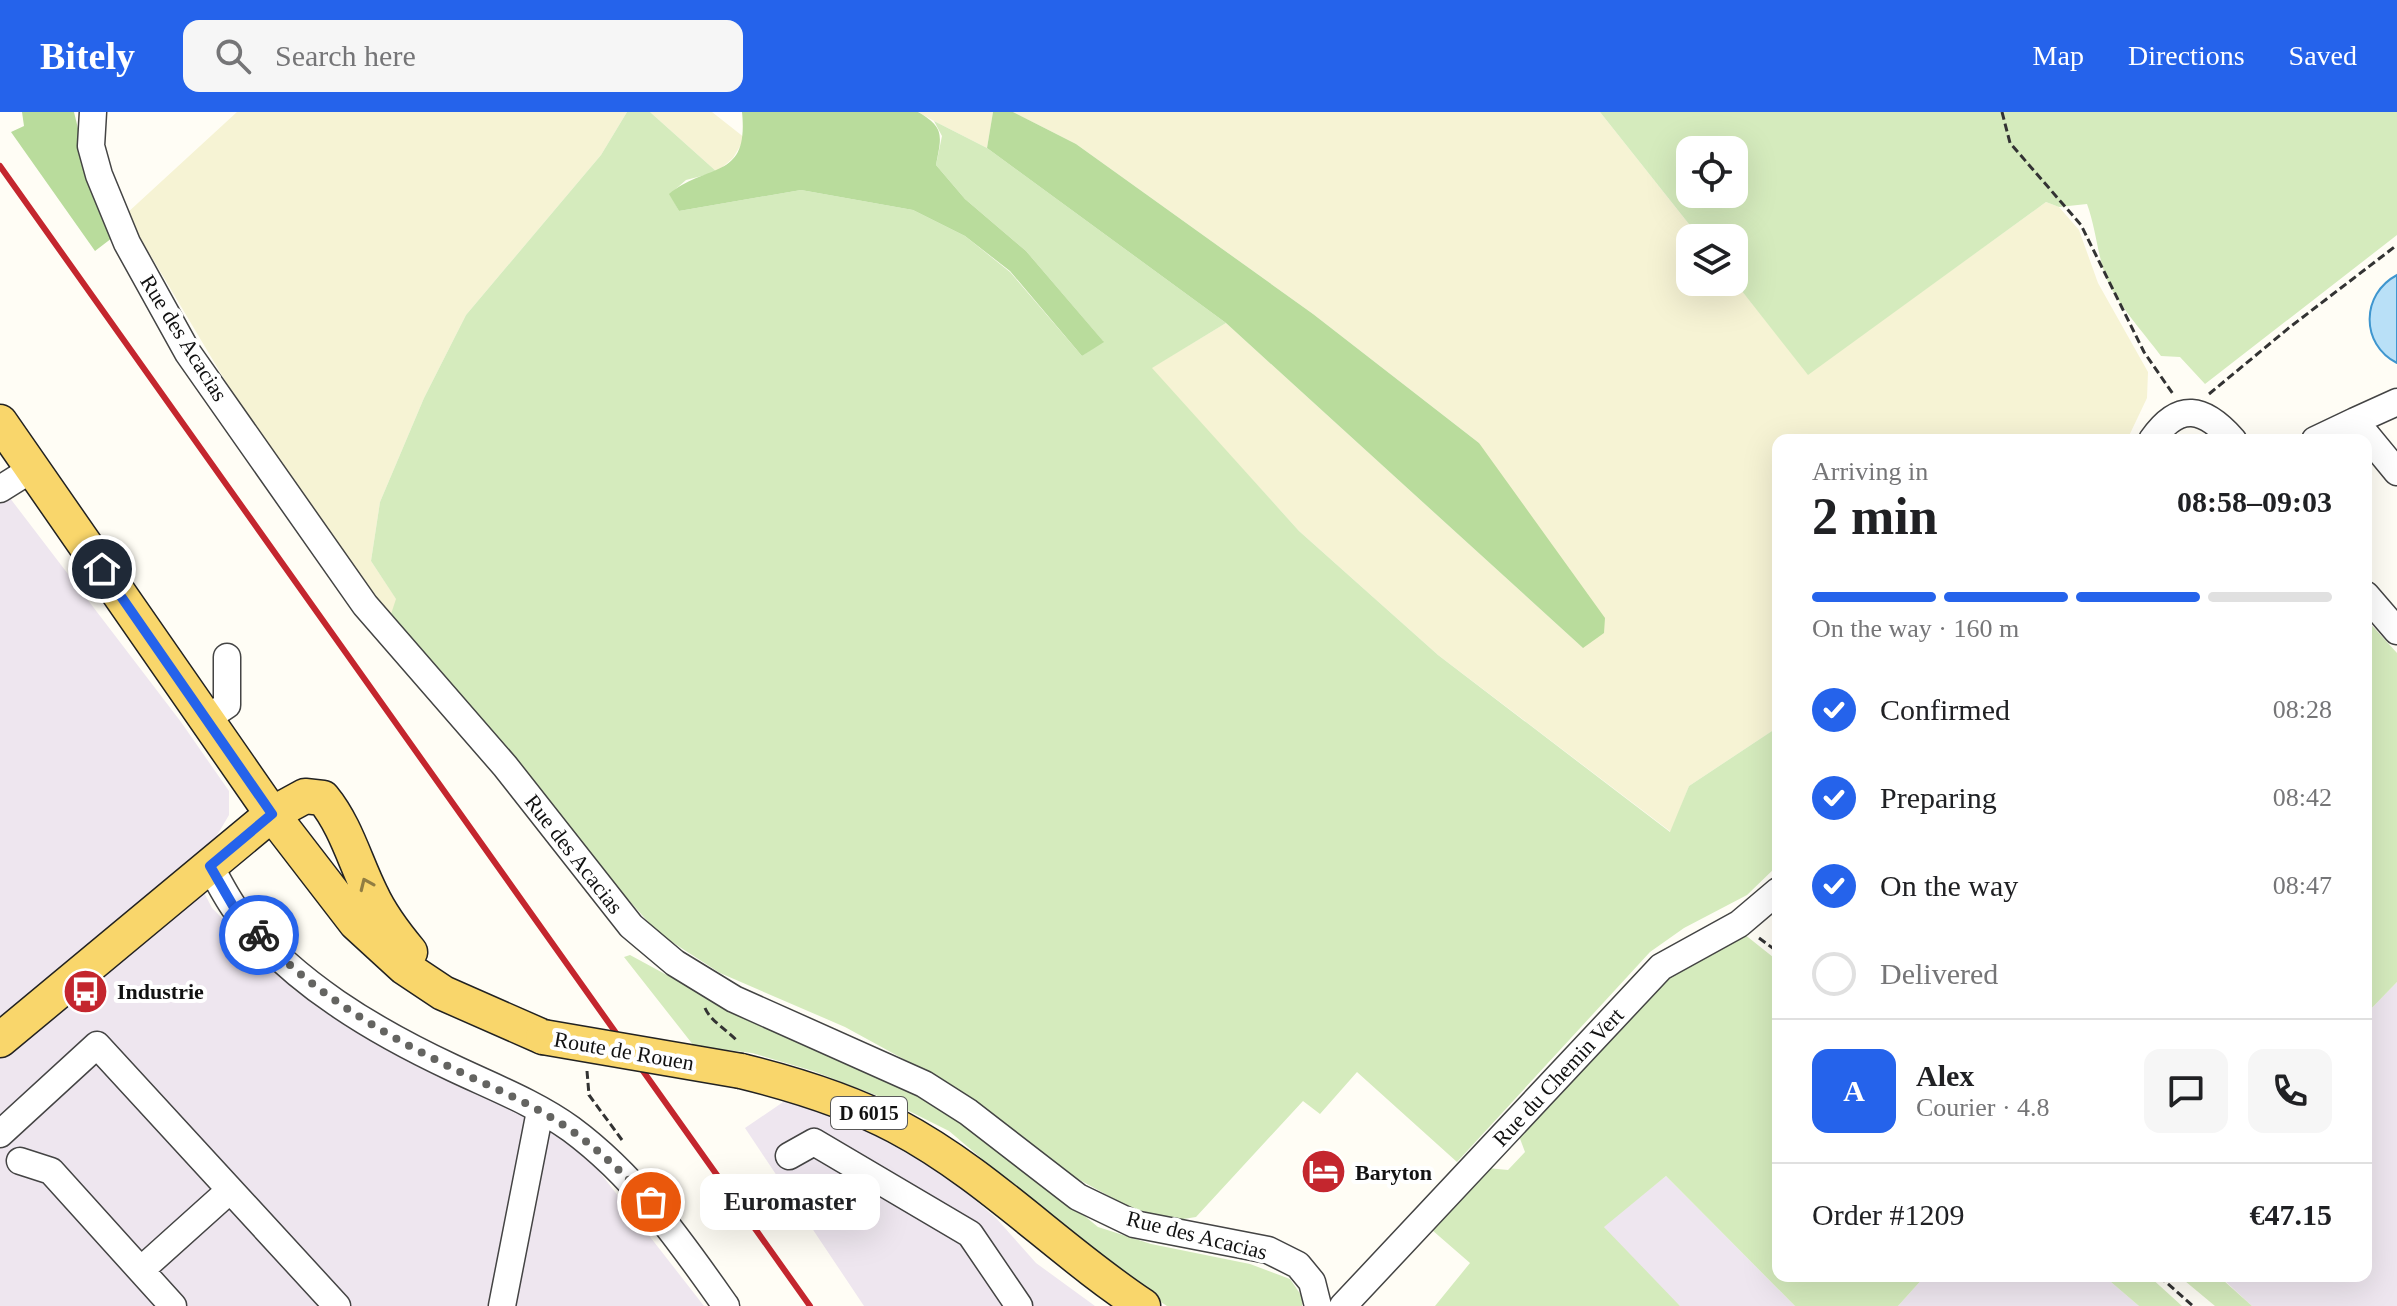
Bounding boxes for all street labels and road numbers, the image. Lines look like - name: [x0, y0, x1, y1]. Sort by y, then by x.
- street label: Rue des Acacias: [135, 270, 233, 406]
- street label: Rue des Acacias: [520, 789, 628, 919]
- street label: Rue du Chemin Vert: [1488, 1003, 1628, 1151]
- street label: Route de Rouen: [552, 1026, 696, 1076]
- road number: D 6015: [831, 1097, 907, 1129]
- street label: Rue des Acacias: [1124, 1205, 1270, 1265]

